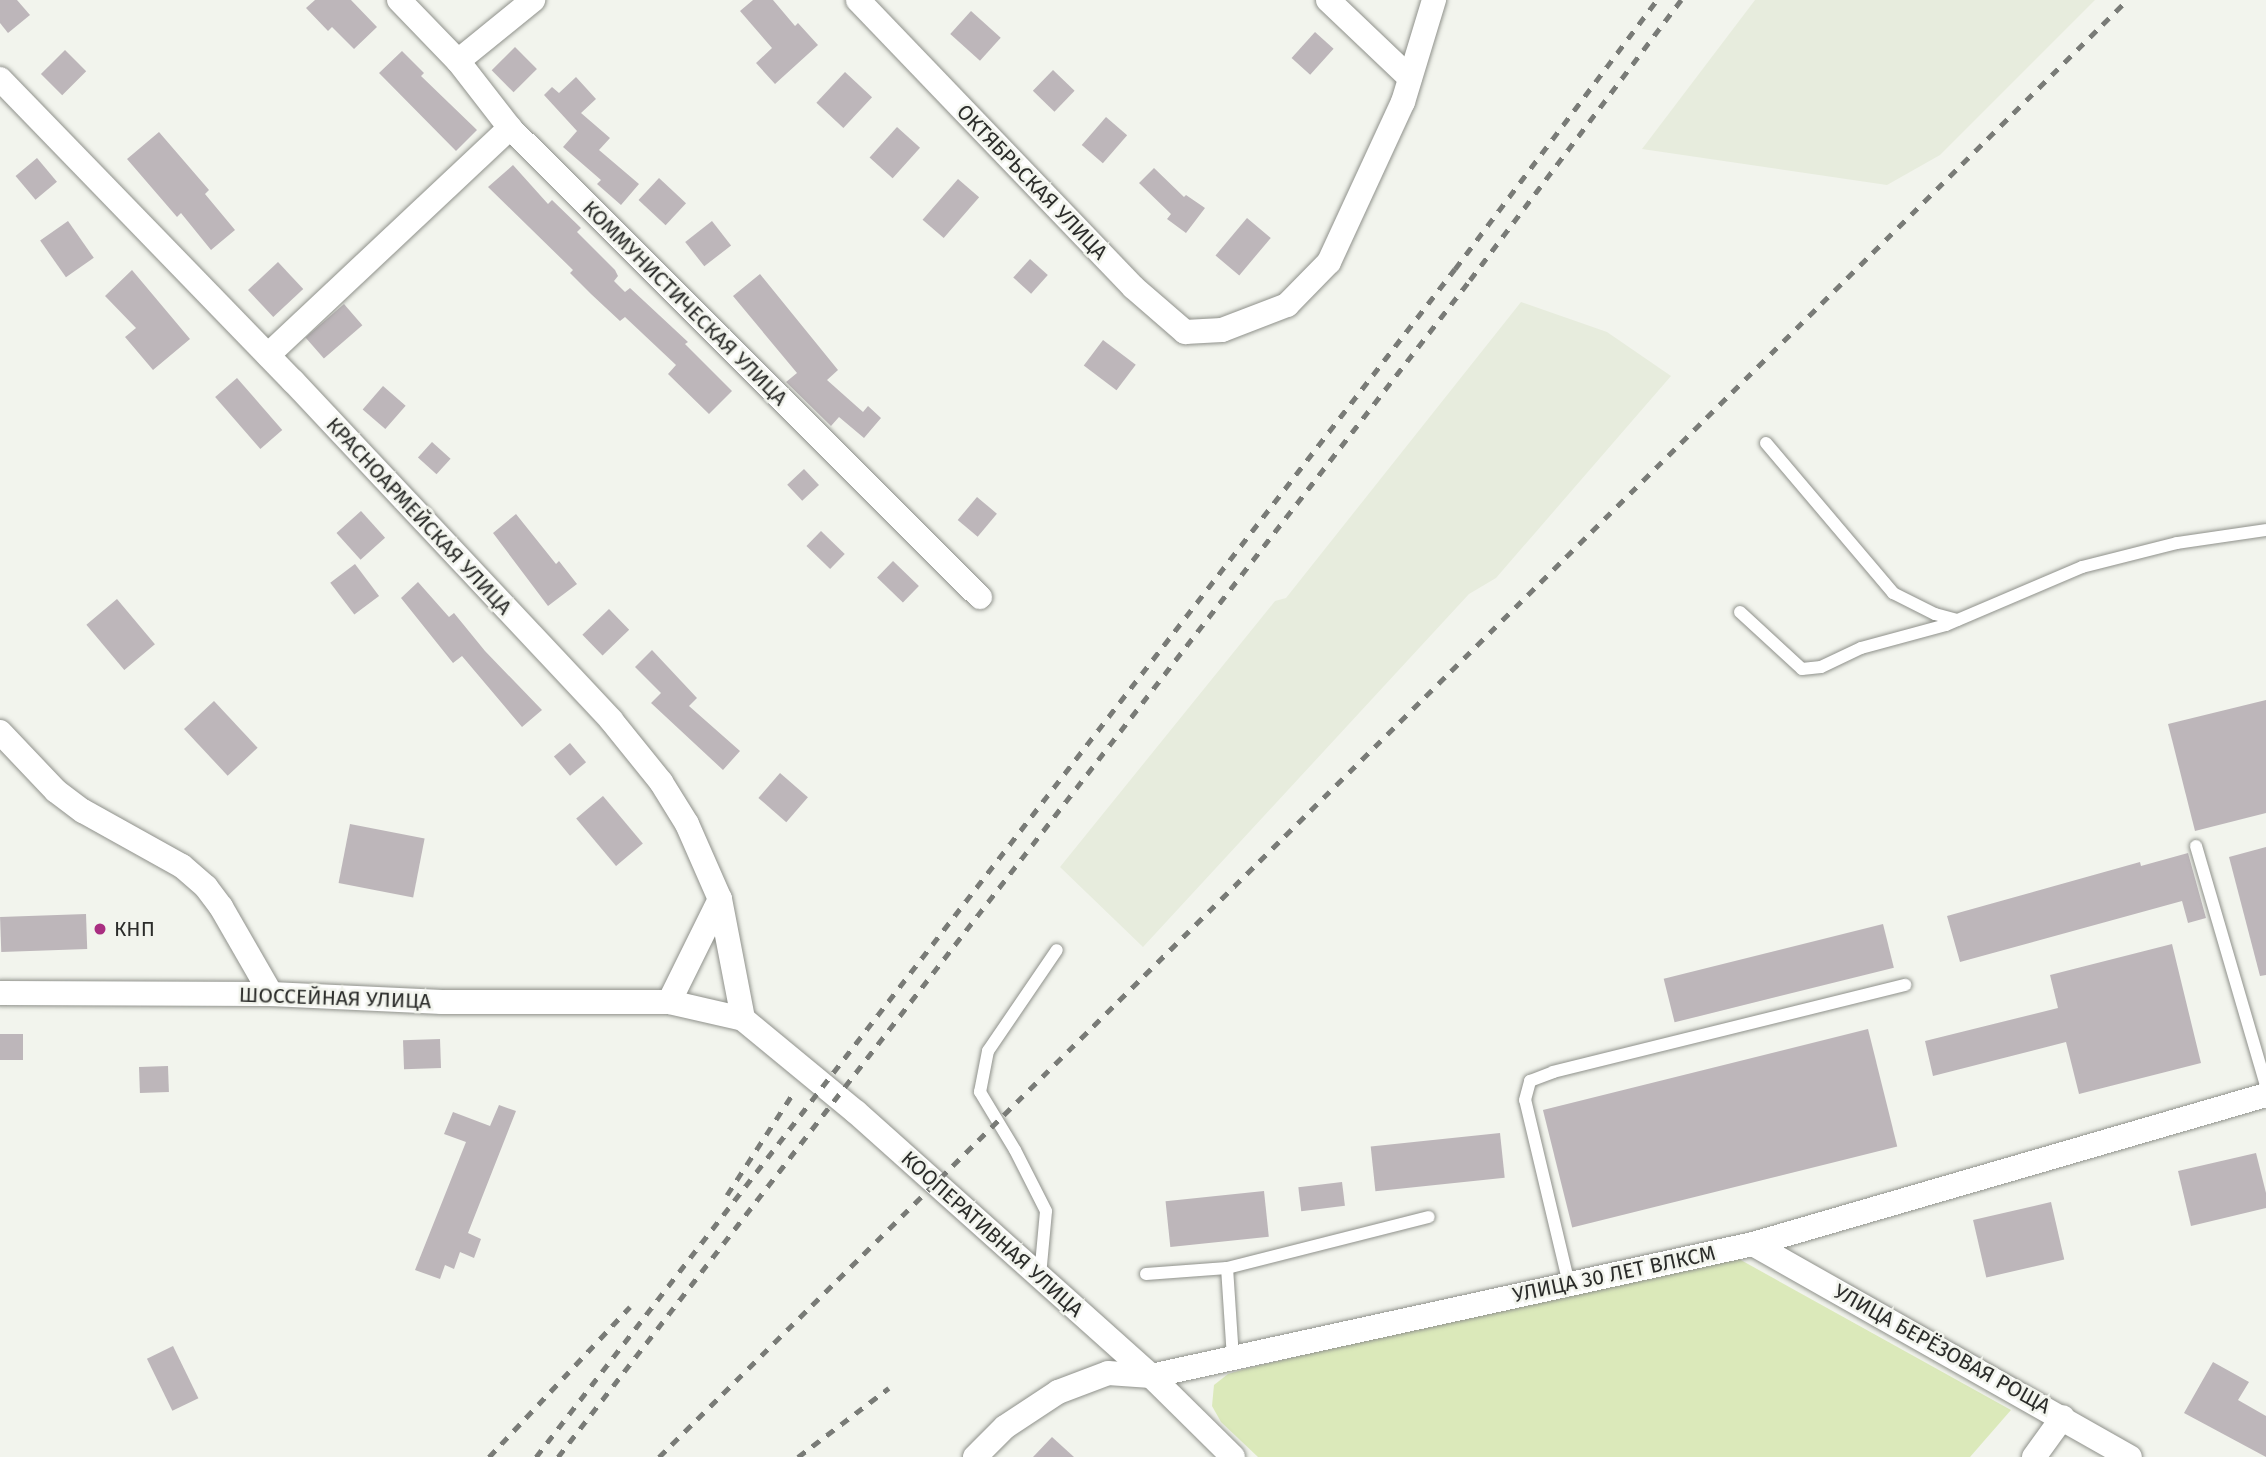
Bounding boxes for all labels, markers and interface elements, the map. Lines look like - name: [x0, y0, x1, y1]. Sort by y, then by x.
- street label: ОКТЯБРЬСКАЯ УЛИЦА: [951, 99, 1113, 265]
- street label: КОММУНИСТИЧЕСКАЯ УЛИЦА: [577, 195, 793, 411]
- street label: КРАСНОАРМЕЙСКАЯ УЛИЦА: [321, 412, 517, 620]
- place label: КНП: [114, 916, 155, 942]
- marker: КНП: [92, 921, 108, 937]
- street label: ШОССЕЙНАЯ УЛИЦА: [238, 982, 432, 1014]
- street label: КООПЕРАТИВНАЯ УЛИЦА: [896, 1146, 1088, 1322]
- street label: УЛИЦА 30 ЛЕТ ВЛКСМ: [1510, 1240, 1718, 1308]
- street label: УЛИЦА БЕРЁЗОВАЯ РОЩА: [1829, 1279, 2055, 1419]

